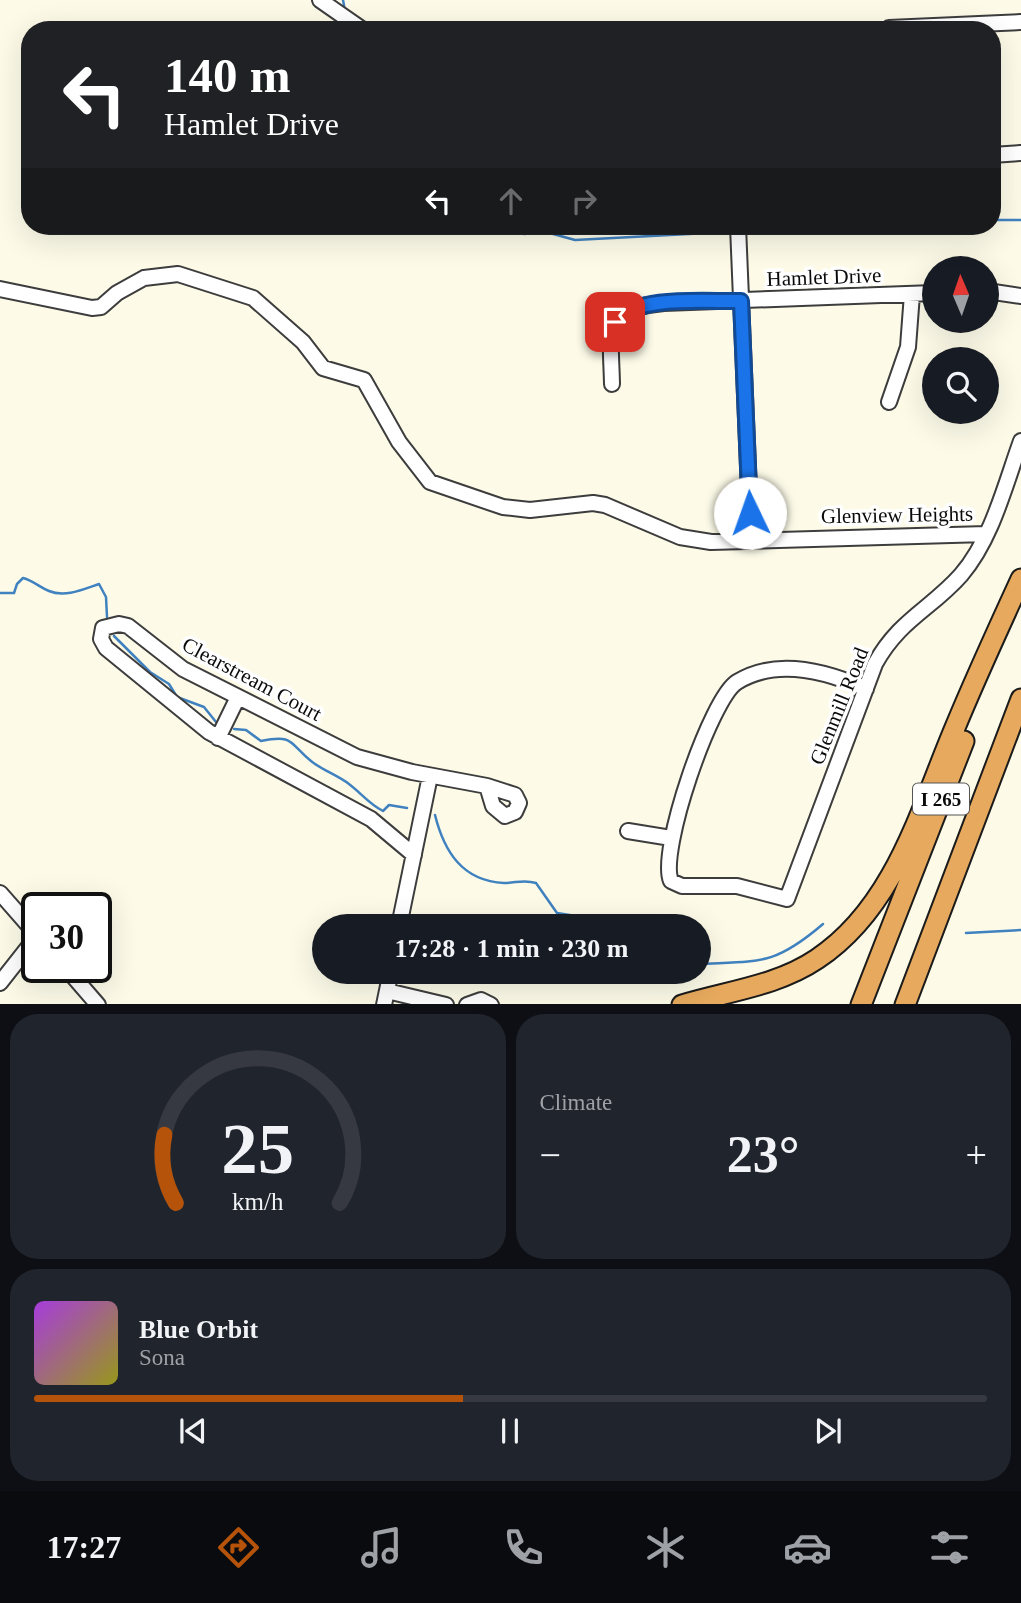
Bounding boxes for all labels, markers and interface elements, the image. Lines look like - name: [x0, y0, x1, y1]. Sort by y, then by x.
- text: 140 m: [164, 48, 291, 103]
- icon: left: [49, 49, 140, 140]
- text: Hamlet Drive: [164, 106, 339, 142]
- icon: left: [419, 182, 457, 220]
- icon: ahead: [492, 182, 530, 220]
- icon: right: [565, 182, 603, 220]
- north arrow: [922, 256, 999, 332]
- map controls: [922, 256, 999, 424]
- street label: Hamlet Drive: [766, 263, 882, 291]
- pin: [585, 292, 645, 352]
- icon: arrive: [596, 303, 634, 341]
- button: search: [922, 347, 999, 424]
- position arrow: [713, 476, 787, 550]
- street label: Glenview Heights: [821, 502, 973, 528]
- street label: Clearstream Court: [178, 632, 326, 726]
- street label: Glenmill Road: [805, 643, 874, 768]
- road number: I 265: [913, 784, 969, 814]
- speed limit sign: 30: [21, 892, 112, 983]
- text: 17:28 · 1 min · 230 m: [395, 934, 629, 963]
- text: Climate: [540, 1090, 612, 1115]
- text: 25: [221, 1108, 294, 1189]
- text: 23°: [727, 1126, 800, 1183]
- text: −: [540, 1134, 561, 1176]
- text: +: [966, 1134, 987, 1176]
- text: km/h: [232, 1187, 284, 1214]
- text: Blue Orbit: [139, 1315, 258, 1344]
- text: Sona: [139, 1345, 185, 1370]
- icon: previous: [174, 1412, 212, 1450]
- icon: pause: [491, 1412, 529, 1450]
- icon: next: [809, 1412, 847, 1450]
- icon: directions: [214, 1523, 263, 1572]
- icon: music: [357, 1523, 406, 1572]
- icon: phone: [499, 1523, 548, 1572]
- icon: climate: [641, 1523, 690, 1572]
- icon: car: [783, 1523, 832, 1572]
- icon: filters: [925, 1523, 974, 1572]
- text: 17:27: [47, 1529, 121, 1565]

